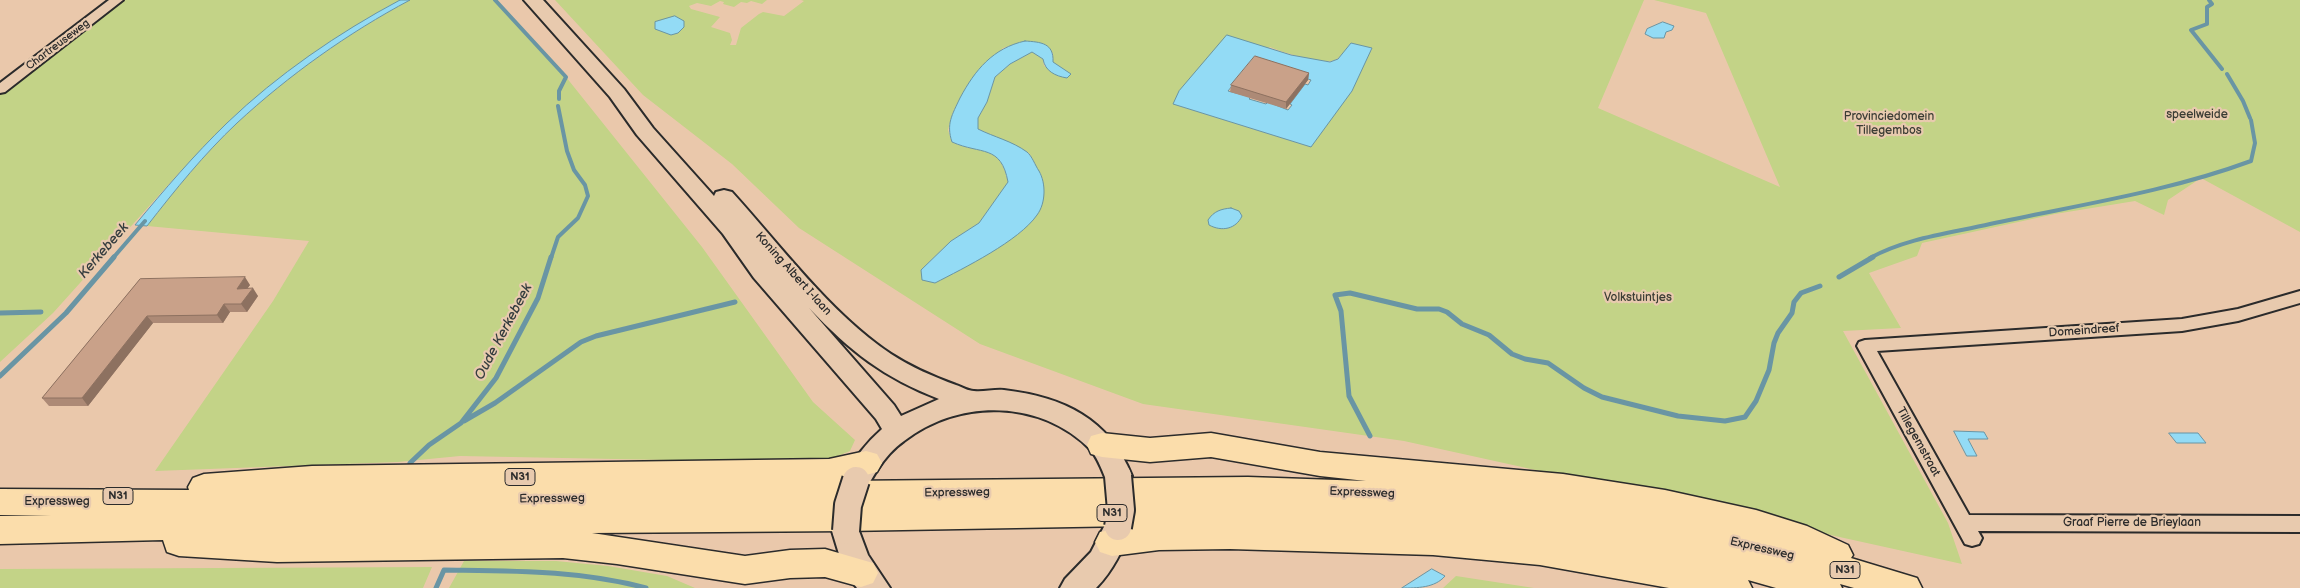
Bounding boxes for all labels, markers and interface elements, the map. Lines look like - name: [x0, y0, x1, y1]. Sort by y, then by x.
- street label: Chartreuseweg: [24, 17, 92, 73]
- park label: speelweide: [2166, 108, 2228, 122]
- park label: Provinciedomein Tillegembos: [1844, 110, 1934, 138]
- water label: Kerkebeek: [75, 220, 133, 282]
- street label: Koning Albert I-laan: [752, 229, 834, 319]
- water label: Oude Kerkebeek: [472, 281, 536, 383]
- park label: Volkstuintjes: [1604, 291, 1672, 305]
- street label: Domeindreef: [2048, 321, 2120, 341]
- street label: Tillegemstraat: [1893, 405, 1943, 479]
- road number: N31: [505, 468, 535, 486]
- street label: Expressweg: [924, 485, 990, 501]
- street label: Expressweg: [1329, 485, 1395, 501]
- road number: N31: [103, 488, 133, 504]
- street label: Expressweg: [519, 491, 585, 507]
- street label: Expressweg: [24, 495, 90, 509]
- road number: N31: [1097, 504, 1127, 522]
- street label: Graaf Pierre de Brieylaan: [2063, 516, 2201, 530]
- street label: Expressweg: [1728, 535, 1796, 563]
- road number: N31: [1830, 562, 1860, 578]

